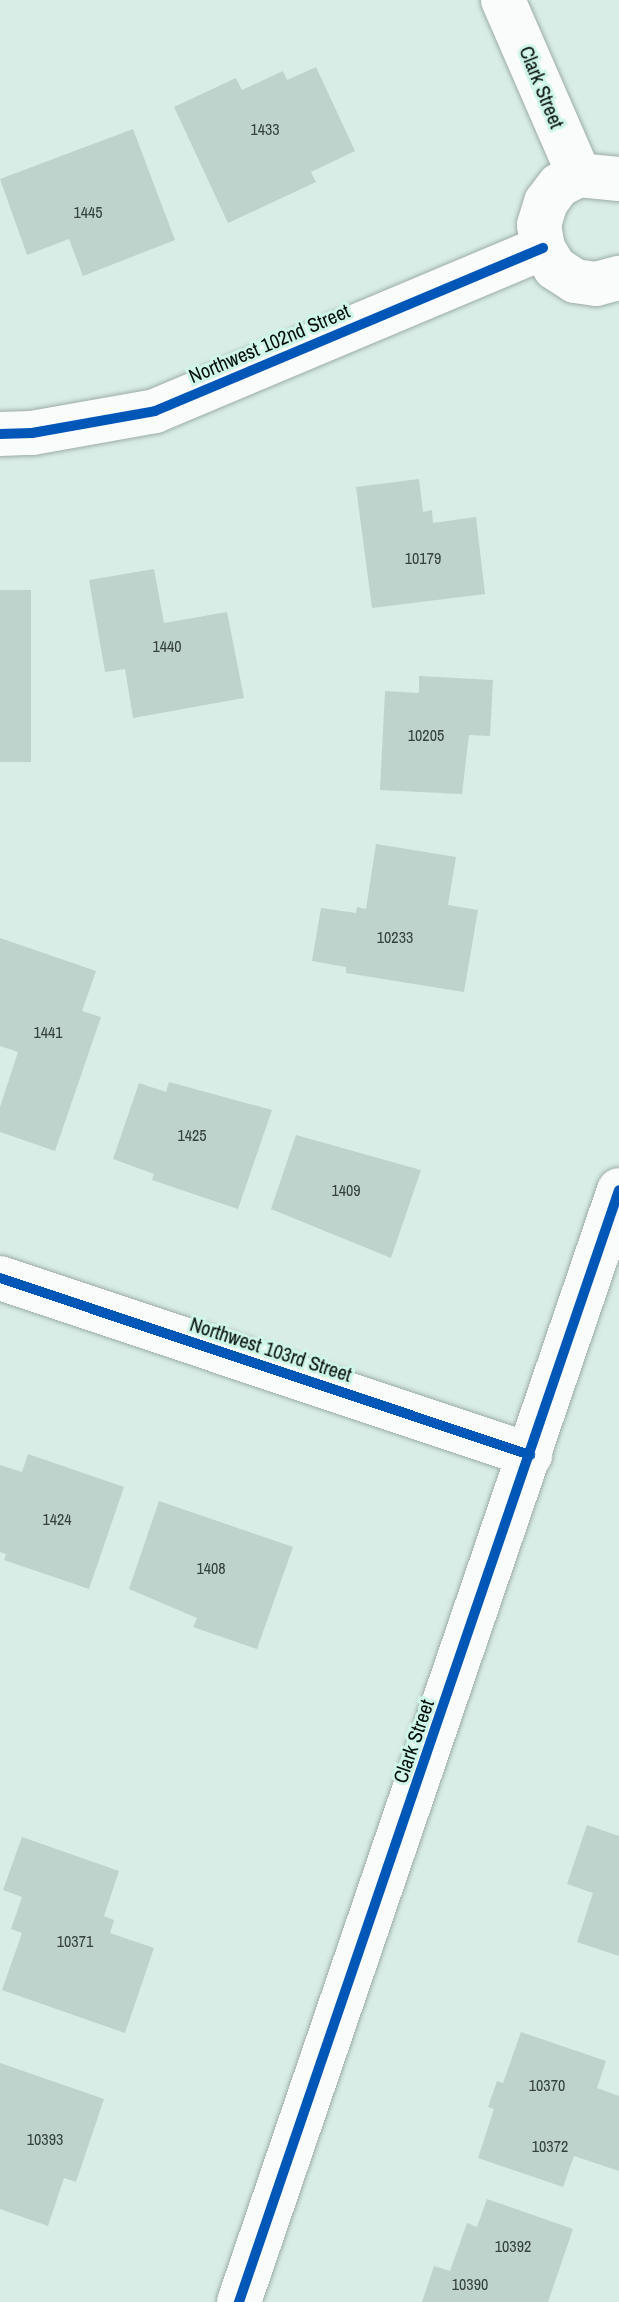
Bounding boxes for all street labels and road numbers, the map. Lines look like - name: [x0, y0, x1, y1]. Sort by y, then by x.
- street label: Clark Street: [515, 42, 569, 132]
- street label: Northwest 102nd Street: [185, 298, 353, 388]
- street label: Northwest 103rd Street: [187, 1312, 355, 1386]
- street label: Clark Street: [388, 1696, 438, 1786]

